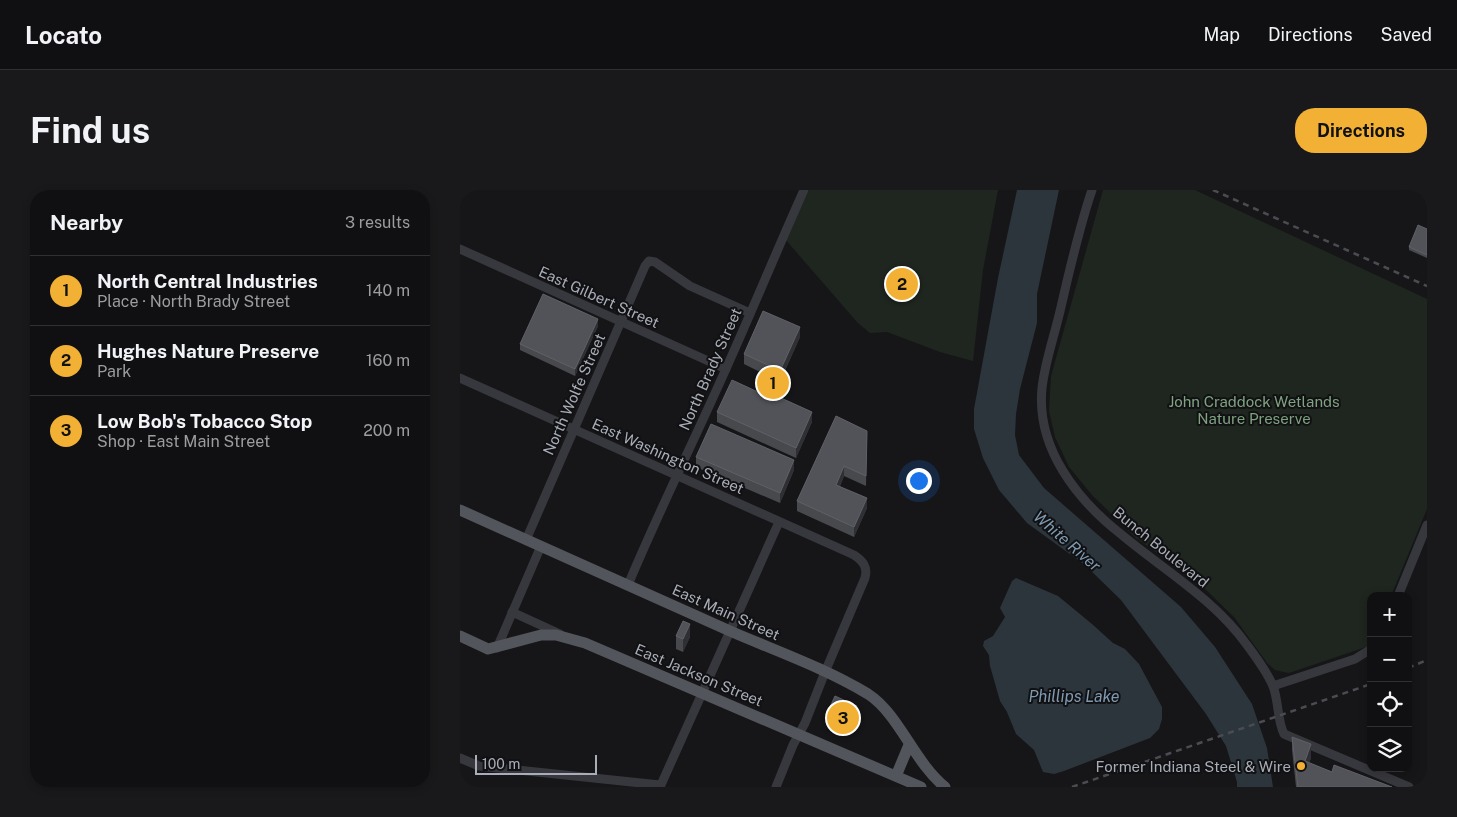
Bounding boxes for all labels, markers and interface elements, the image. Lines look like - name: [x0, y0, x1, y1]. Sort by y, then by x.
- text: Locato: [25, 21, 102, 49]
- text: Map: [1203, 24, 1240, 45]
- text: Directions: [1268, 24, 1353, 45]
- text: Saved: [1381, 24, 1432, 45]
- button: Directions: [1295, 108, 1427, 153]
- text: Find us: [30, 110, 150, 151]
- text: Nearby: [50, 210, 123, 235]
- text: 3 results: [345, 213, 410, 232]
- street label: East Gilbert Street: [536, 263, 662, 331]
- pin: 2: [886, 265, 918, 303]
- text: North Central Industries: [97, 270, 318, 292]
- text: 1: [63, 281, 69, 300]
- text: 140 m: [366, 281, 410, 300]
- text: Place · North Brady Street: [97, 292, 290, 311]
- street label: North Brady Street: [675, 305, 745, 433]
- street label: North Wolfe Street: [540, 331, 608, 457]
- text: Hughes Nature Preserve: [97, 340, 319, 362]
- text: 2: [61, 351, 71, 370]
- text: 160 m: [366, 351, 410, 370]
- text: Park: [97, 362, 131, 381]
- pin: 1: [757, 364, 789, 402]
- park label: John Craddock Wetlands Nature Preserve: [1168, 393, 1340, 427]
- text: Low Bob's Tobacco Stop: [97, 410, 312, 432]
- street label: East Washington Street: [590, 415, 747, 497]
- text: 3: [61, 421, 71, 440]
- text: 200 m: [363, 421, 410, 440]
- text: Shop · East Main Street: [97, 432, 270, 451]
- your location: [906, 468, 932, 494]
- street label: Bunch Boulevard: [1110, 503, 1212, 591]
- water label: White River: [1030, 507, 1105, 576]
- street label: East Main Street: [670, 581, 782, 643]
- map controls: [1367, 592, 1412, 772]
- button: +: [1367, 592, 1412, 637]
- button: −: [1367, 637, 1412, 682]
- street label: East Jackson Street: [633, 640, 765, 710]
- button: locate: [1367, 682, 1412, 727]
- water label: Phillips Lake: [1028, 687, 1120, 706]
- pin: 3: [827, 699, 859, 737]
- button: layers: [1367, 727, 1412, 772]
- scale bar: [475, 752, 598, 775]
- text: 100 m: [482, 756, 520, 772]
- place label: Former Indiana Steel & Wire: [1096, 758, 1291, 775]
- marker: Former Indiana Steel & Wire: [1295, 760, 1307, 772]

